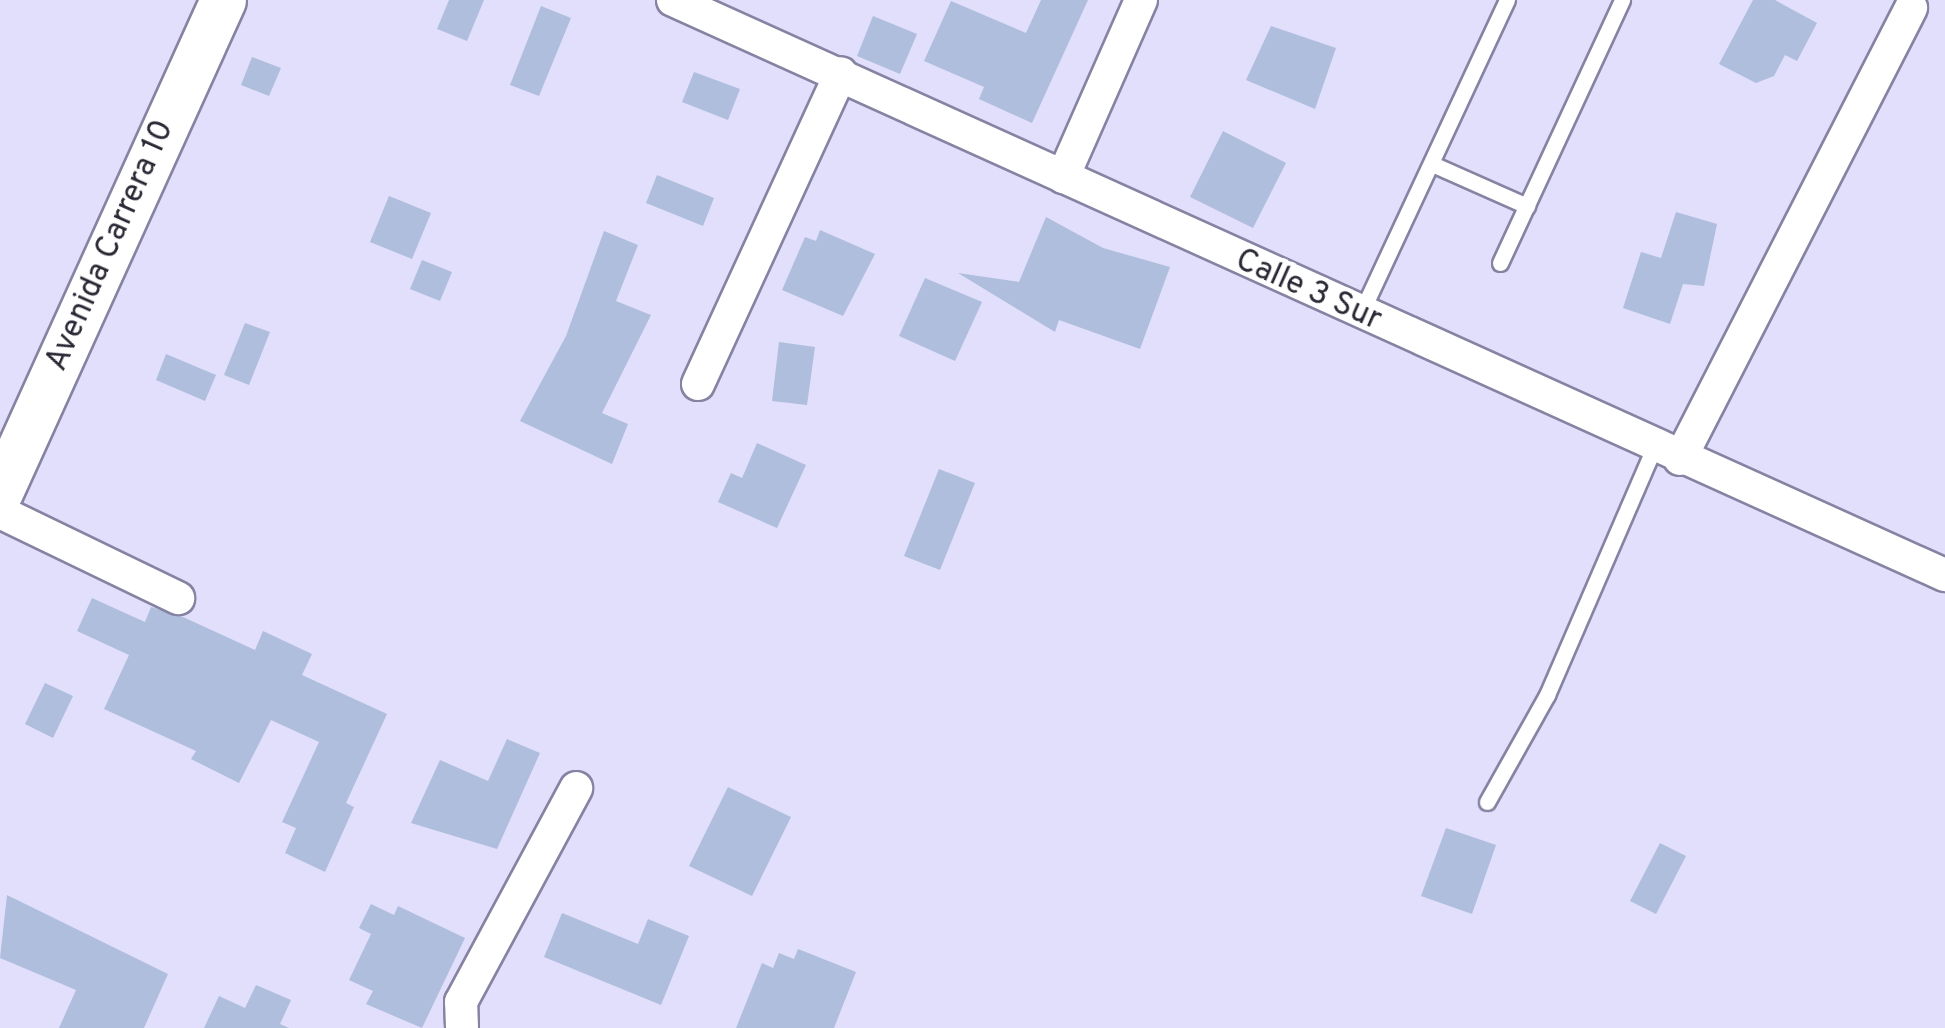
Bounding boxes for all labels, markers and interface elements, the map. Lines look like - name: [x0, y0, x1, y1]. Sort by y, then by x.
- street label: Avenida Carrera 10: [38, 115, 184, 377]
- street label: Calle 3 Sur: [1229, 242, 1387, 340]

